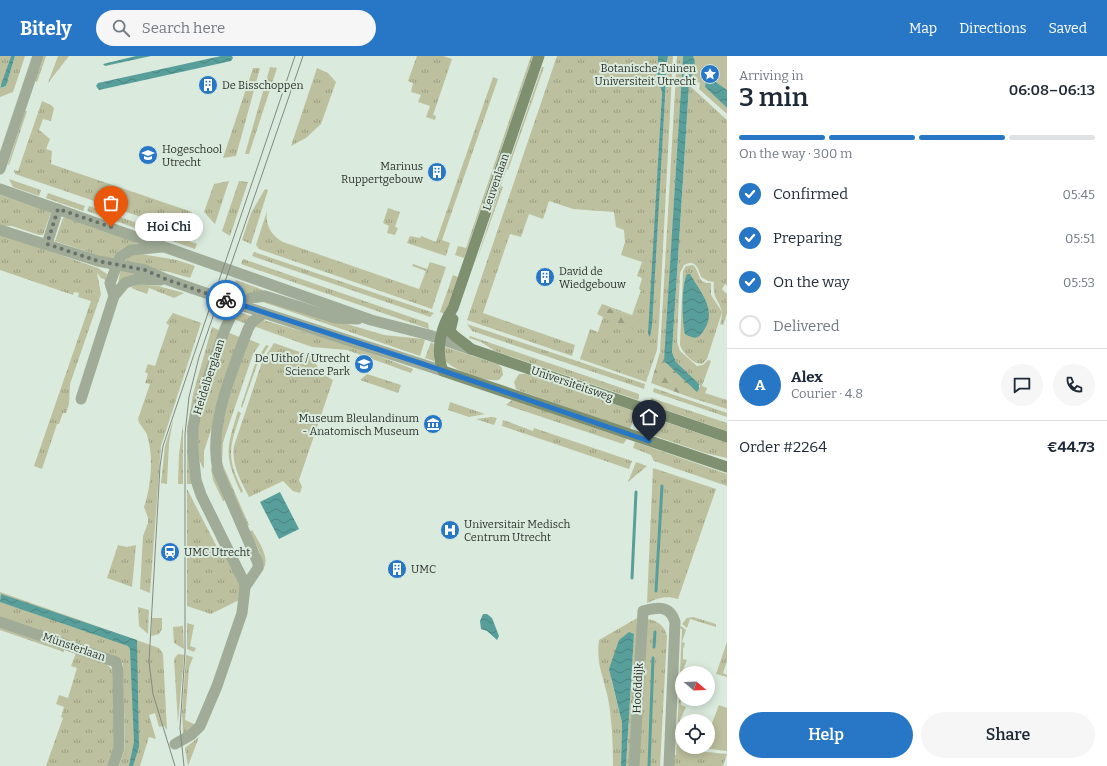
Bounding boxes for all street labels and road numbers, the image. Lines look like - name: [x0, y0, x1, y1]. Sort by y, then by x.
- street label: Leuvenlaan: [480, 152, 512, 212]
- street label: Heidelberglaan: [191, 338, 227, 416]
- street label: Universiteitsweg: [529, 364, 615, 404]
- street label: Münsterlaan: [41, 630, 107, 664]
- street label: Hoofddijk: [630, 662, 646, 714]

